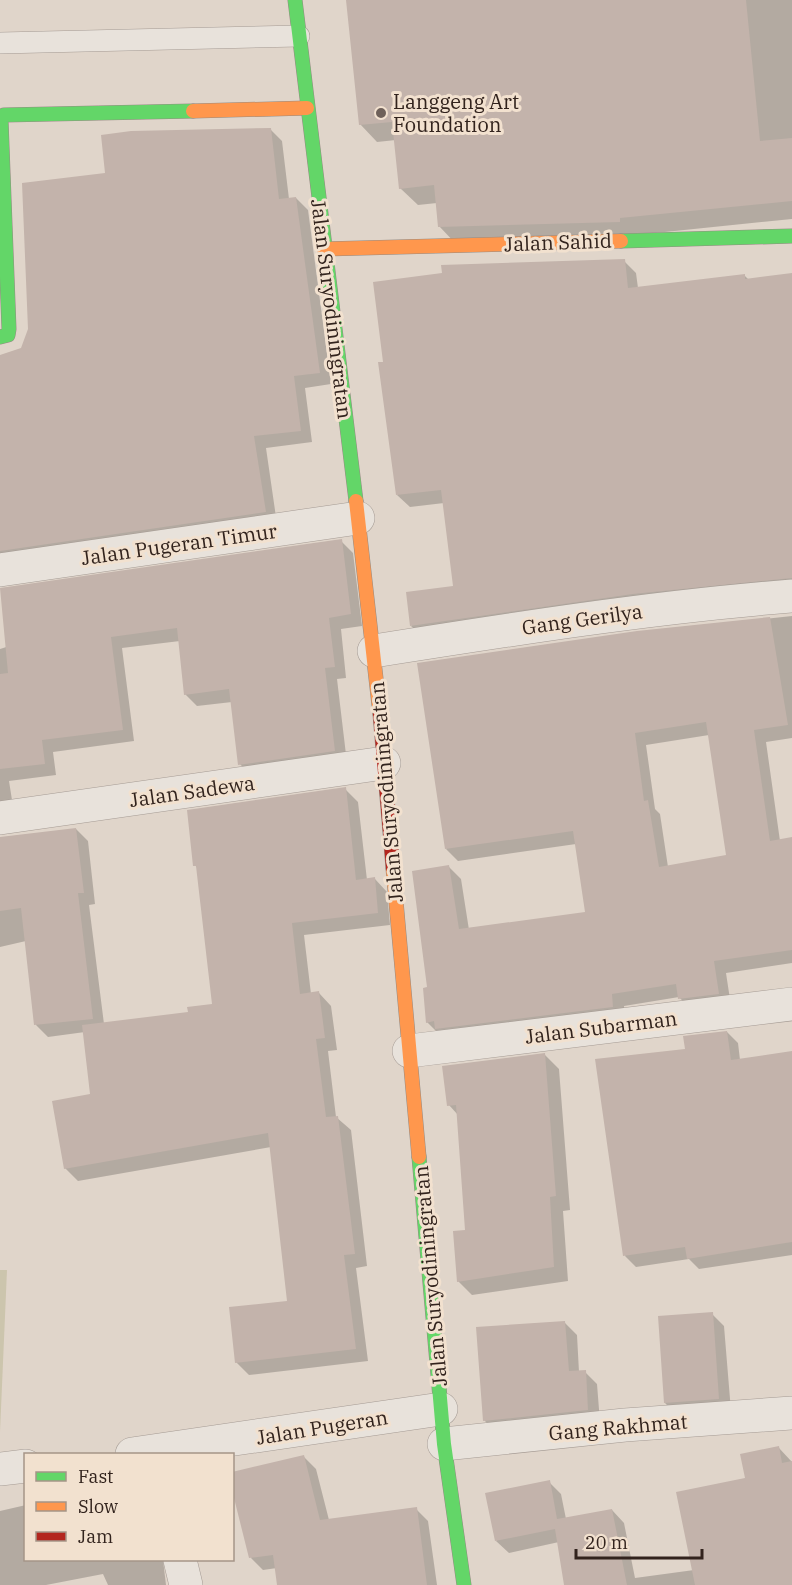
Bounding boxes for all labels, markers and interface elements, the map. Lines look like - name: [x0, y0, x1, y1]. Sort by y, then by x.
- place label: Langgeng Art Foundation: [393, 88, 519, 138]
- marker: Langgeng Art Foundation: [374, 106, 388, 120]
- street label: Jalan Suryodiningratan: [305, 197, 359, 421]
- street label: Jalan Sahid: [504, 227, 612, 257]
- street label: Jalan Pugeran Timur: [79, 517, 279, 571]
- street label: Gang Gerilya: [520, 597, 644, 641]
- street label: Jalan Suryodiningratan: [363, 680, 409, 903]
- street label: Jalan Sadewa: [128, 769, 256, 813]
- street label: Jalan Subarman: [523, 1004, 679, 1050]
- street label: Jalan Suryodiningratan: [407, 1164, 453, 1387]
- street label: Jalan Pugeran: [254, 1403, 390, 1451]
- street label: Gang Rakhmat: [547, 1407, 689, 1447]
- legend: [24, 1453, 234, 1561]
- text: Fast: [78, 1465, 113, 1488]
- text: Slow: [78, 1495, 118, 1518]
- scale bar: [576, 1522, 702, 1560]
- text: Jam: [78, 1525, 113, 1548]
- text: 20 m: [585, 1531, 628, 1554]

